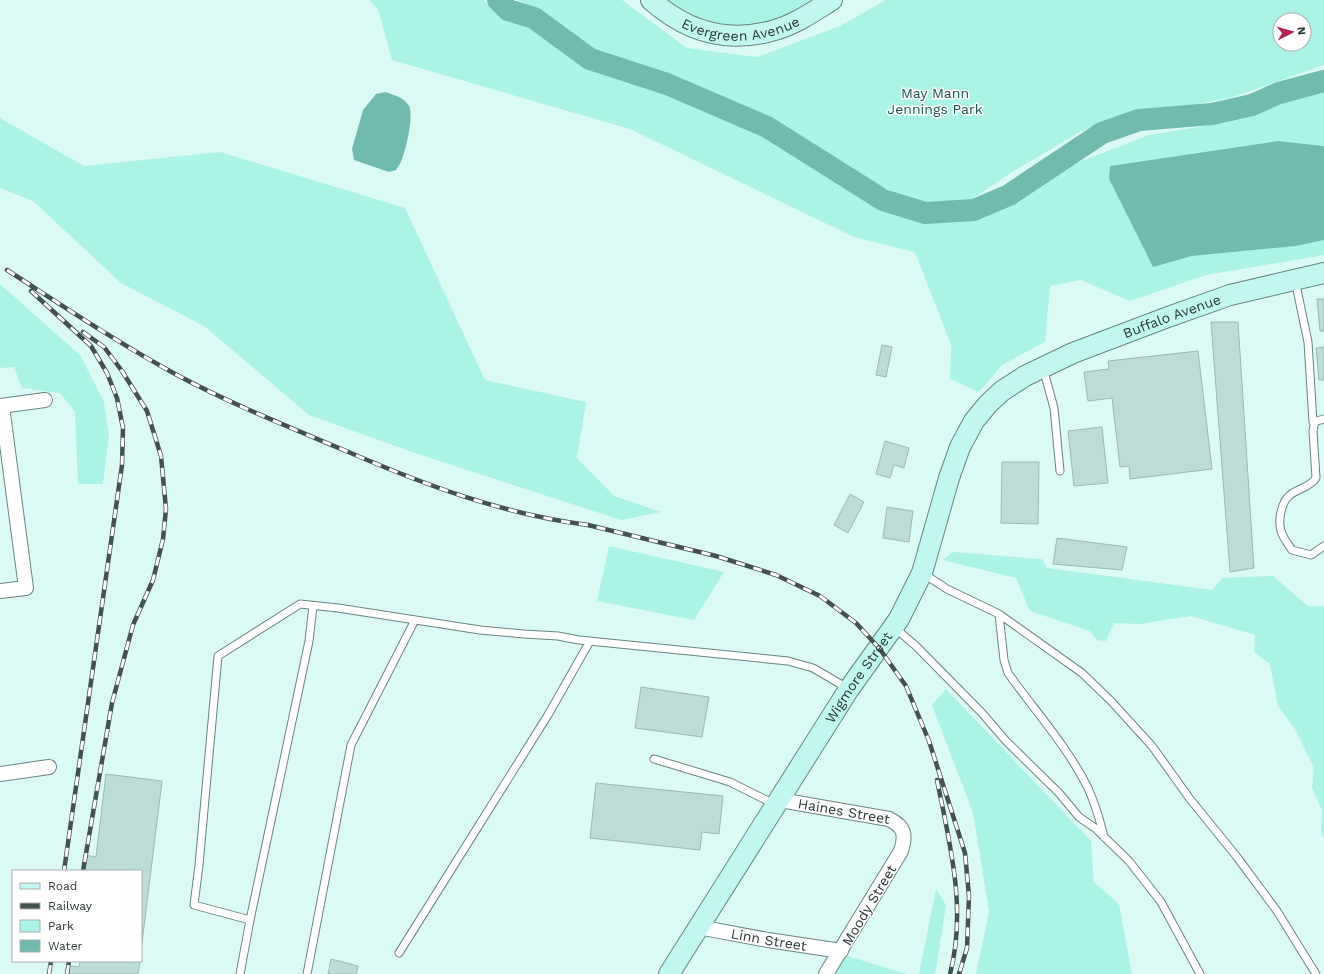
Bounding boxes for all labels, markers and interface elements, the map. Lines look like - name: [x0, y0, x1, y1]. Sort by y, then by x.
- north arrow: [1272, 12, 1312, 52]
- street label: Evergreen Avenue: [679, 13, 802, 44]
- text: N: [1295, 26, 1308, 36]
- park label: May Mann Jennings Park: [887, 85, 983, 117]
- street label: Buffalo Avenue: [1121, 291, 1223, 341]
- street label: Wigmore Street: [822, 629, 895, 726]
- street label: Haines Street: [797, 795, 891, 827]
- street label: Moody Street: [839, 862, 899, 948]
- legend: [12, 870, 142, 962]
- text: Road: [48, 879, 77, 893]
- text: Railway: [48, 899, 93, 913]
- text: Park: [48, 919, 74, 933]
- street label: Linn Street: [730, 925, 808, 954]
- text: Water: [48, 939, 83, 953]

